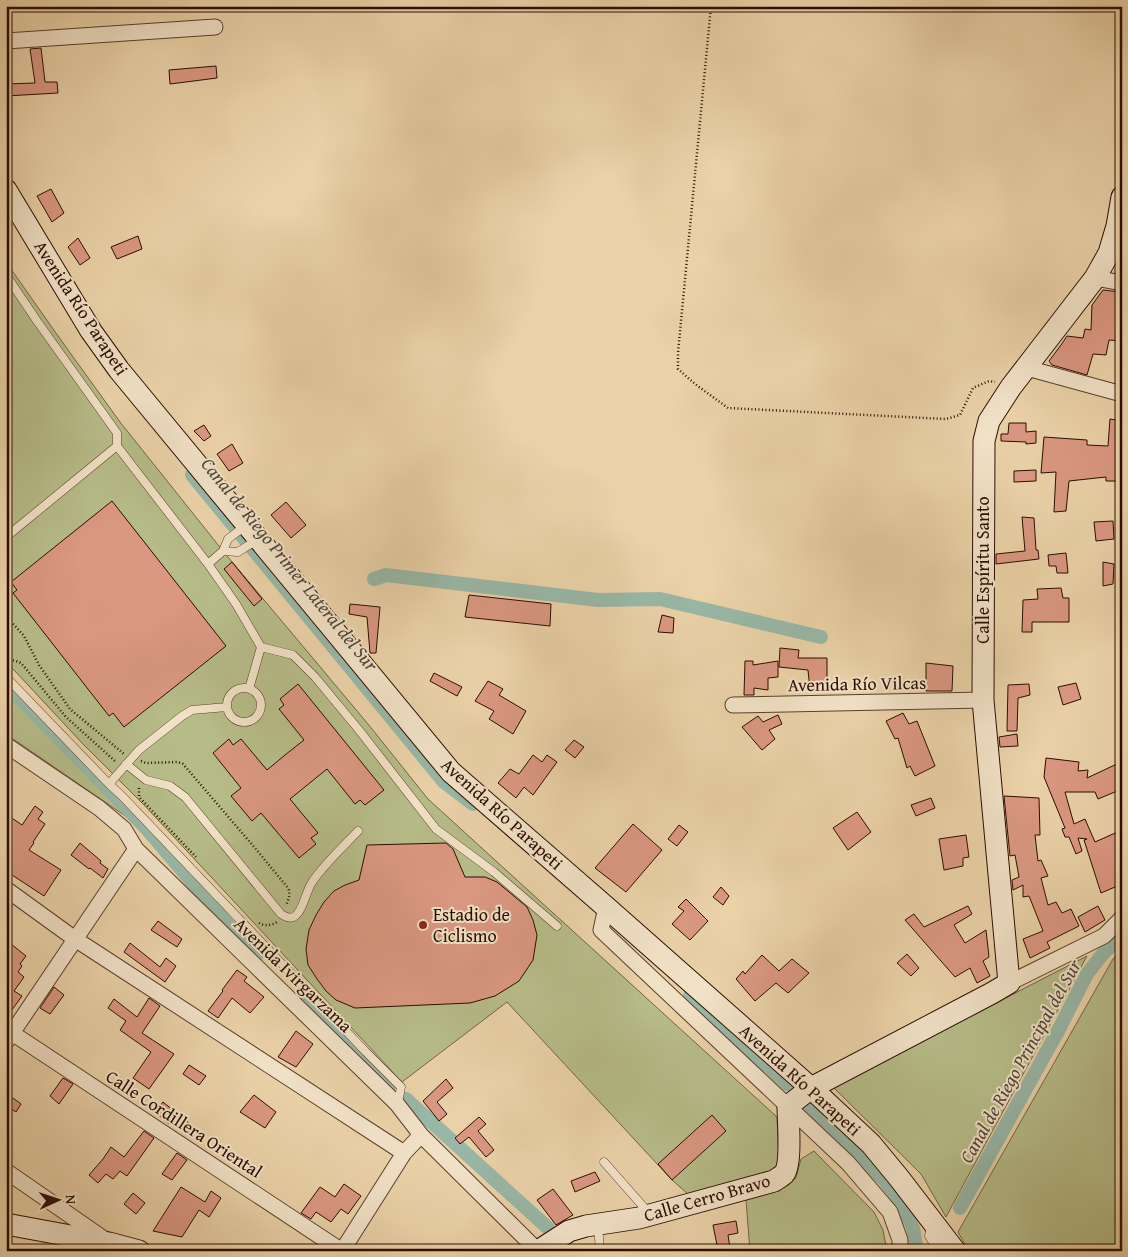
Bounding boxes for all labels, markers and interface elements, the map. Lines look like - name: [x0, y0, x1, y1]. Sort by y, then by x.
- street label: Avenida Río Parapeti: [28, 235, 135, 381]
- water label: Canal de Riego Primer Lateral del Sur: [195, 451, 386, 678]
- street label: Calle Espíritu Santo: [969, 496, 996, 644]
- street label: Avenida Río Vilcas: [788, 669, 926, 698]
- street label: Avenida Río Parapeti: [435, 751, 569, 876]
- place label: Estadio de Ciclismo: [433, 901, 510, 949]
- street label: Avenida Ivirgarzama: [228, 911, 359, 1039]
- marker: Estadio de Ciclismo: [417, 919, 429, 931]
- water label: Canal de Riego Principal del Sur: [952, 953, 1088, 1168]
- street label: Avenida Río Parapeti: [733, 1017, 867, 1142]
- street label: Calle Cordillera Oriental: [101, 1063, 268, 1184]
- street label: Calle Cerro Bravo: [641, 1167, 773, 1228]
- north arrow: [32, 1174, 82, 1224]
- text: N: [61, 1194, 81, 1205]

